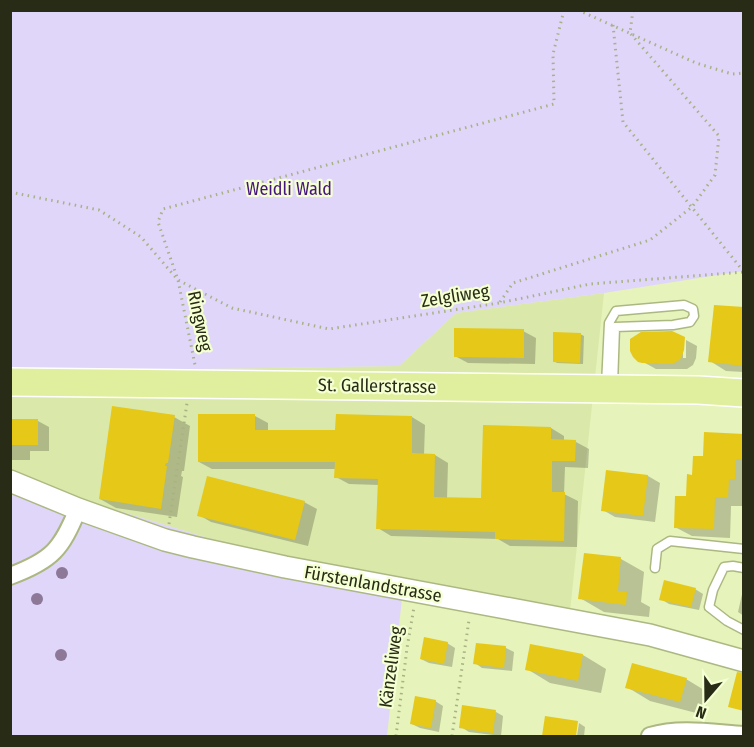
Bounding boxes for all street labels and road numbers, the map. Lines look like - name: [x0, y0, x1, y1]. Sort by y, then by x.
- street label: Zelgliweg: [419, 280, 491, 312]
- street label: Ringweg: [183, 289, 217, 354]
- street label: St. Gallerstrasse: [318, 374, 436, 398]
- street label: Fürstenlandstrasse: [303, 561, 443, 607]
- street label: Känzeliweg: [374, 624, 408, 709]

